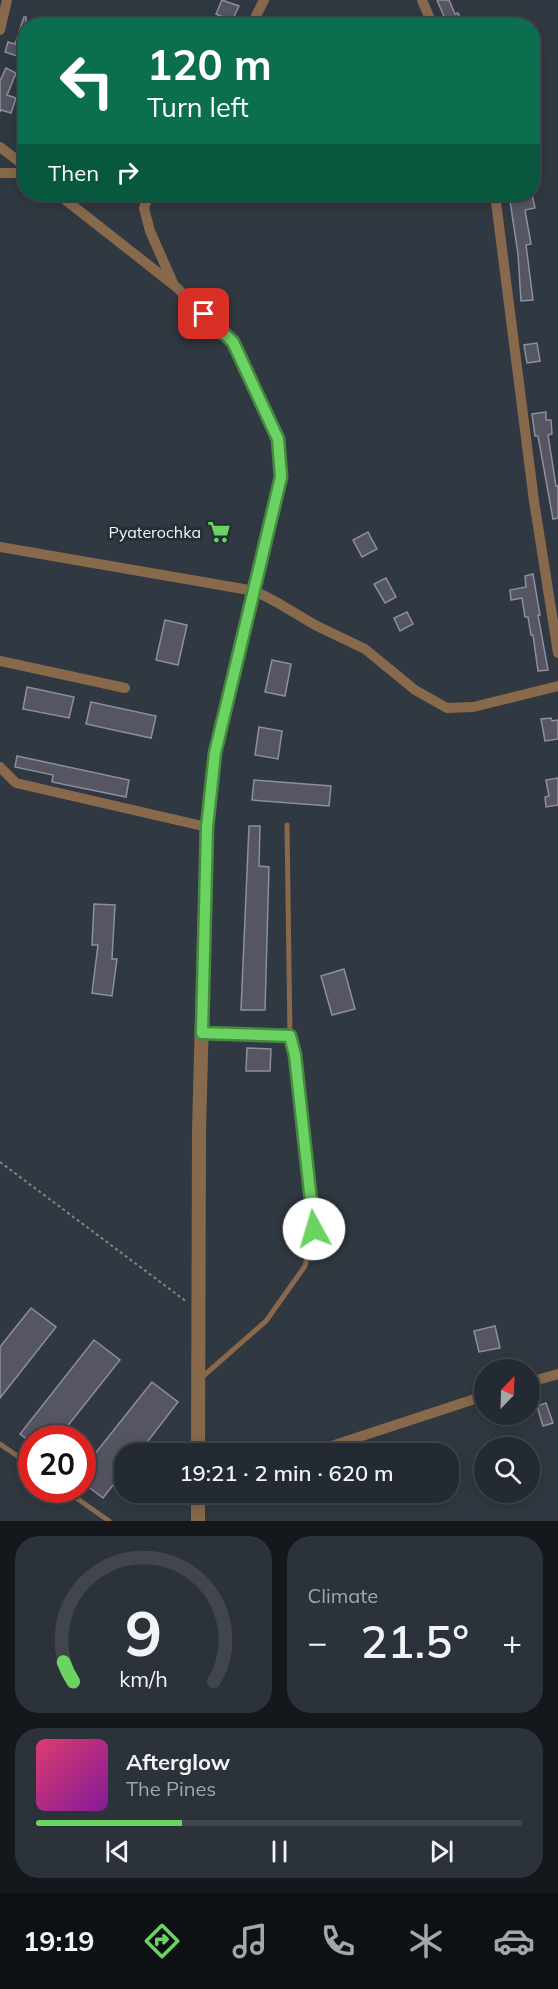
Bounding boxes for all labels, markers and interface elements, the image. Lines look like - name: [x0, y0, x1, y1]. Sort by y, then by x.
- text: 120 m: [147, 38, 272, 91]
- icon: left: [48, 42, 126, 120]
- text: Turn left: [147, 90, 249, 124]
- icon: right: [111, 156, 144, 189]
- text: Then: [48, 159, 99, 187]
- pin: [178, 288, 229, 339]
- icon: arrive: [187, 297, 220, 330]
- supermarket icon: Pyaterochka: [206, 519, 232, 545]
- place label: Pyaterochka: [109, 522, 201, 542]
- position arrow: [282, 1197, 346, 1261]
- north arrow: [474, 1359, 540, 1425]
- map controls: [474, 1359, 540, 1503]
- speed limit sign: 20: [18, 1425, 96, 1503]
- button: search: [474, 1437, 540, 1503]
- text: 19:21 · 2 min · 620 m: [179, 1459, 394, 1487]
- text: Climate: [308, 1583, 378, 1608]
- text: 9: [125, 1593, 162, 1672]
- text: 21.5°: [360, 1613, 469, 1669]
- text: −: [308, 1621, 327, 1662]
- text: +: [502, 1621, 522, 1662]
- text: km/h: [119, 1665, 167, 1692]
- text: Afterglow: [126, 1748, 230, 1776]
- text: The Pines: [126, 1776, 216, 1801]
- icon: previous: [101, 1835, 134, 1868]
- icon: pause: [263, 1835, 296, 1868]
- icon: next: [425, 1835, 458, 1868]
- icon: directions: [141, 1920, 183, 1962]
- icon: music: [229, 1920, 271, 1962]
- icon: phone: [317, 1920, 359, 1962]
- icon: climate: [405, 1920, 447, 1962]
- icon: car: [493, 1920, 535, 1962]
- text: 19:19: [23, 1924, 95, 1958]

